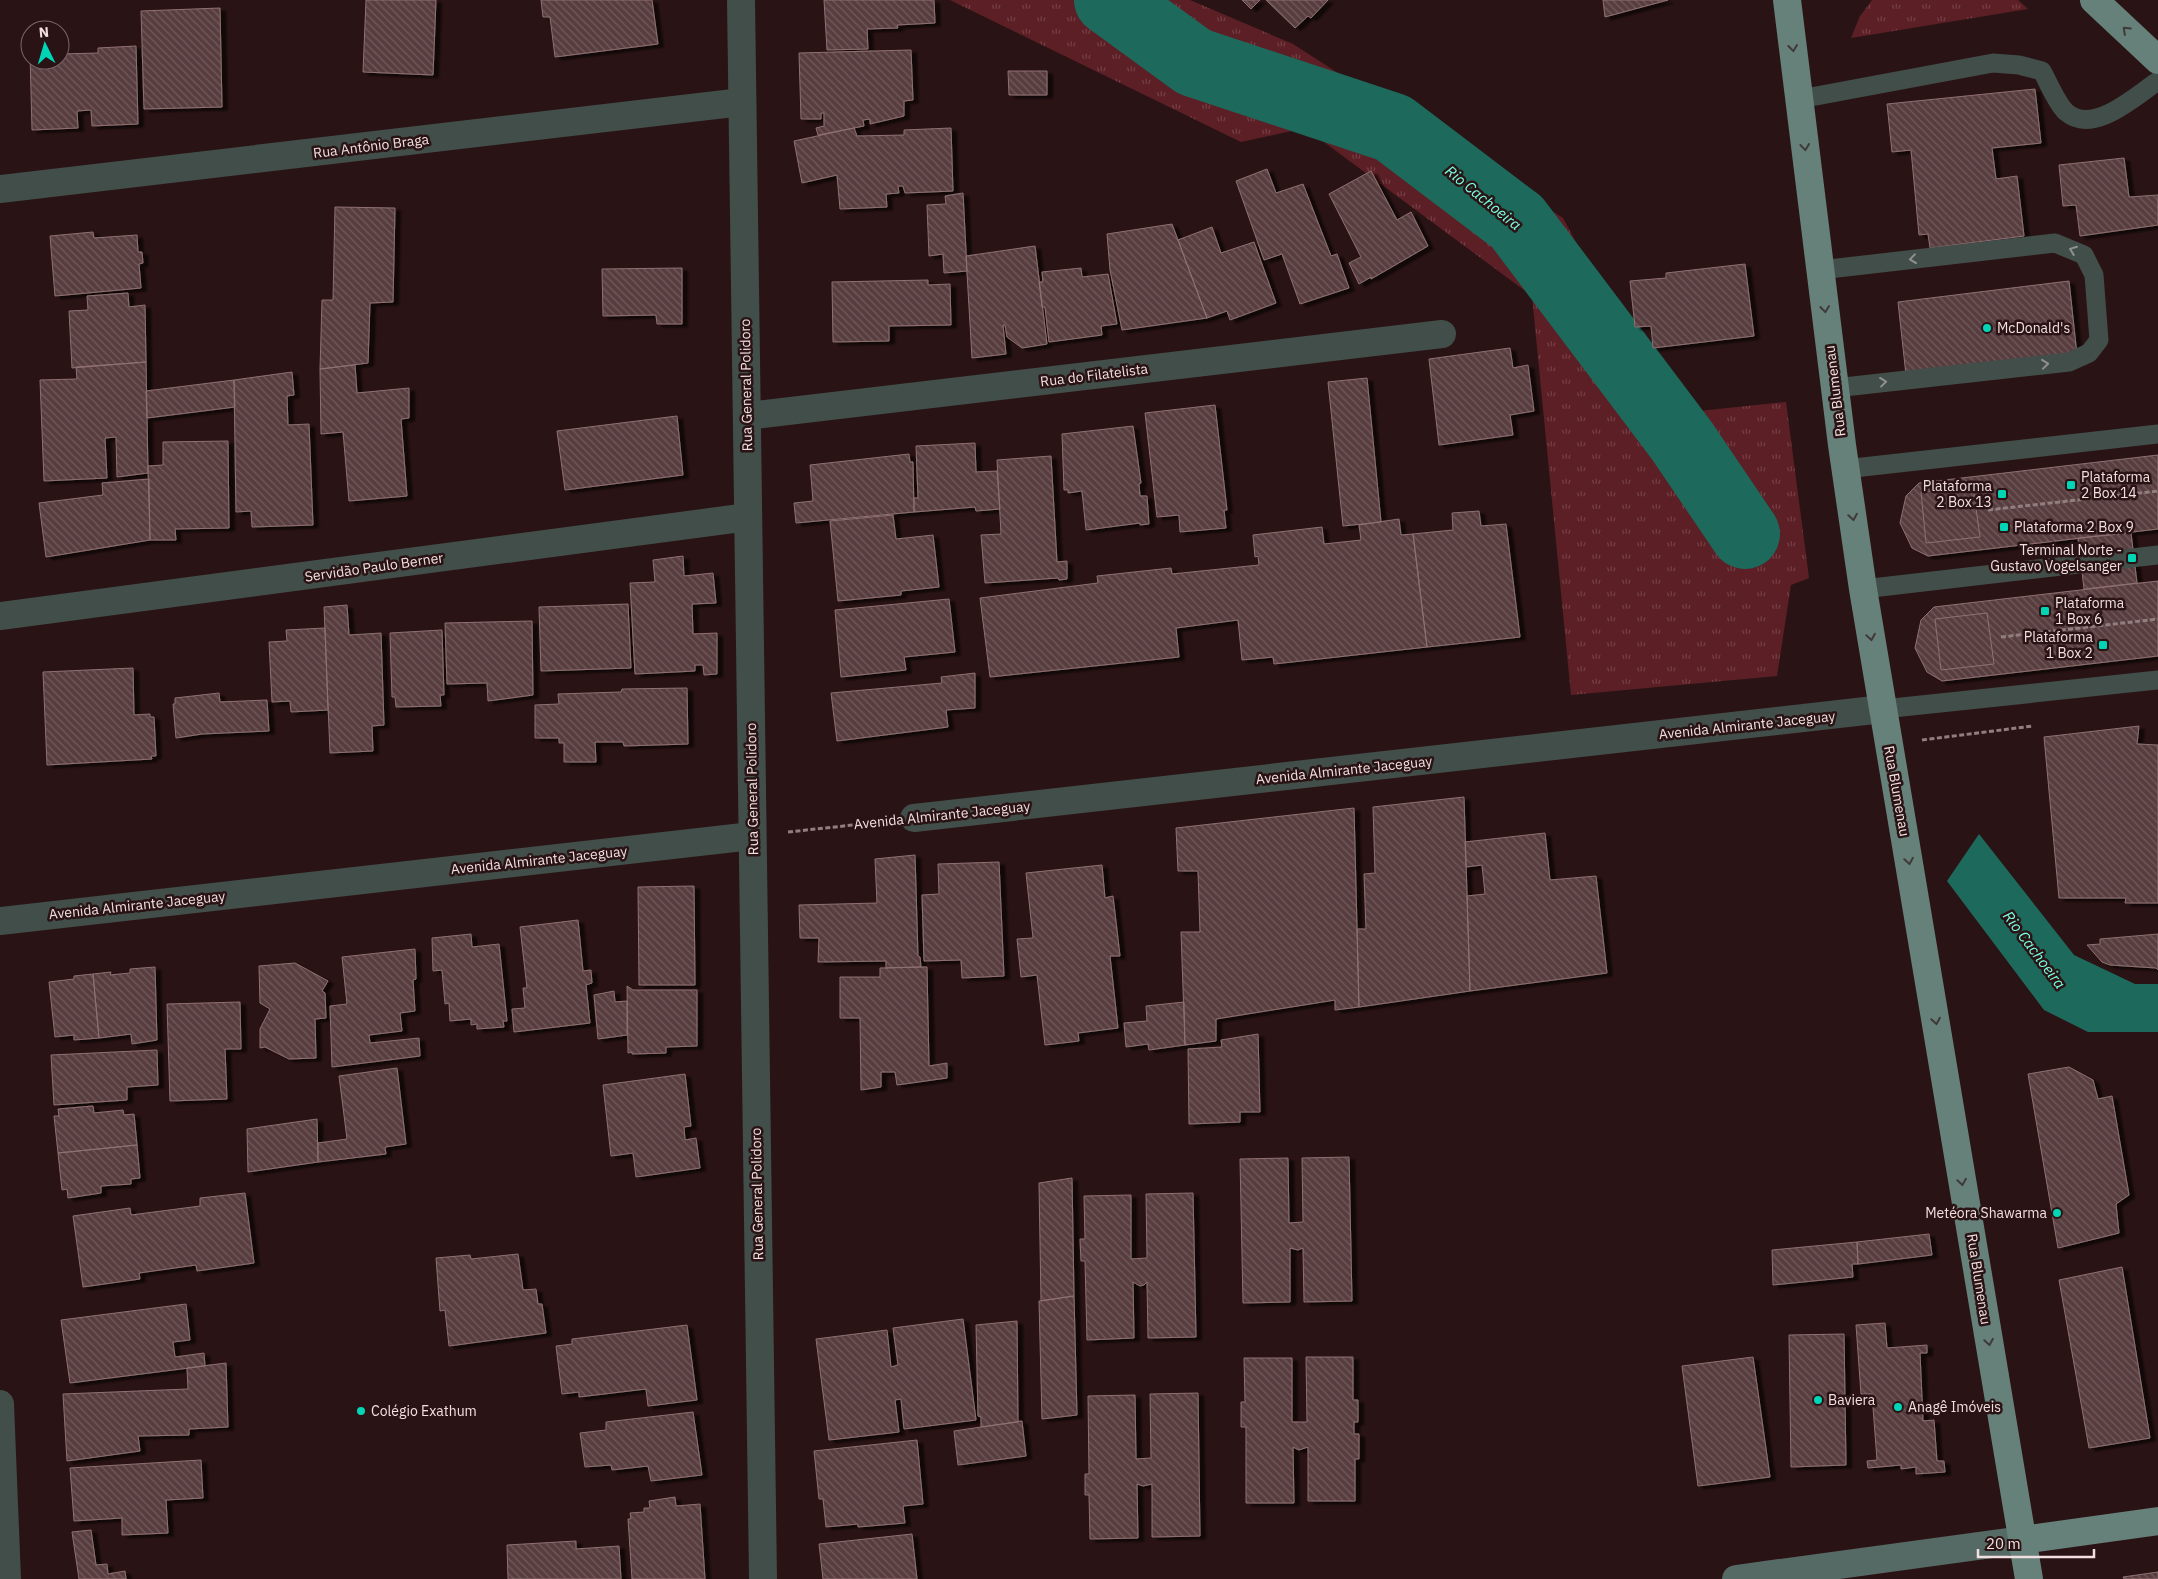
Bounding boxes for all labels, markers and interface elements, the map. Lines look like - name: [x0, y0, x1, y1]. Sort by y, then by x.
- north arrow: [20, 20, 70, 70]
- text: N: [38, 23, 50, 41]
- one-way arrow: [2123, 27, 2132, 36]
- one-way arrow: [1787, 45, 1798, 53]
- street label: Rua Antônio Braga: [312, 130, 430, 162]
- one-way arrow: [1799, 144, 1810, 152]
- water label: Rio Cachoeira: [1441, 161, 1525, 234]
- one-way arrow: [2069, 246, 2078, 256]
- one-way arrow: [1909, 253, 1917, 264]
- one-way arrow: [1819, 305, 1830, 313]
- street label: Rua General Polidoro: [736, 318, 756, 451]
- place label: McDonald's: [1997, 319, 2070, 337]
- marker: McDonald's: [1981, 322, 1993, 334]
- street label: Rua Blumenau: [1820, 344, 1850, 438]
- street label: Rua do Filatelista: [1039, 359, 1149, 391]
- one-way arrow: [2041, 359, 2049, 370]
- one-way arrow: [1879, 377, 1887, 388]
- place label: Plataforma 2 Box 14: [2081, 468, 2151, 502]
- place label: Plataforma 2 Box 13: [1923, 477, 1993, 511]
- marker: Plataforma 2 Box 14: [2065, 479, 2077, 491]
- marker: Plataforma 2 Box 13: [1996, 488, 2008, 500]
- one-way arrow: [1847, 513, 1857, 522]
- place label: Plataforma 2 Box 9: [2014, 518, 2134, 536]
- marker: Plataforma 2 Box 9: [1998, 521, 2010, 533]
- place label: Terminal Norte - Gustavo Vogelsanger: [1990, 541, 2122, 575]
- street label: Servidão Paulo Berner: [304, 548, 444, 586]
- marker: Terminal Norte - Gustavo Vogelsanger: [2126, 552, 2138, 564]
- place label: Plataforma 1 Box 6: [2055, 594, 2125, 628]
- marker: Plataforma 1 Box 6: [2039, 605, 2051, 617]
- place label: Plataforma 1 Box 2: [2024, 628, 2094, 662]
- one-way arrow: [1866, 633, 1876, 642]
- marker: Plataforma 1 Box 2: [2097, 639, 2109, 651]
- street label: Avenida Almirante Jaceguay: [1658, 707, 1836, 743]
- street label: Rua General Polidoro: [742, 722, 762, 855]
- street label: Rua Blumenau: [1880, 744, 1914, 838]
- street label: Avenida Almirante Jaceguay: [1255, 752, 1433, 788]
- street label: Avenida Almirante Jaceguay: [853, 797, 1031, 833]
- street label: Avenida Almirante Jaceguay: [450, 842, 628, 878]
- one-way arrow: [1903, 857, 1913, 865]
- street label: Avenida Almirante Jaceguay: [48, 887, 226, 923]
- water label: Rio Cachoeira: [1999, 907, 2070, 993]
- one-way arrow: [1930, 1017, 1940, 1026]
- street label: Rua General Polidoro: [747, 1127, 767, 1260]
- one-way arrow: [1957, 1177, 1967, 1186]
- place label: Metéora Shawarma: [1925, 1204, 2048, 1222]
- marker: Metéora Shawarma: [2051, 1207, 2063, 1219]
- street label: Rua Blumenau: [1963, 1232, 1995, 1326]
- one-way arrow: [1984, 1338, 1994, 1346]
- place label: Baviera: [1828, 1391, 1876, 1409]
- marker: Baviera: [1812, 1394, 1824, 1406]
- place label: Anagê Imóveis: [1908, 1398, 2001, 1416]
- marker: Anagê Imóveis: [1892, 1401, 1904, 1413]
- place label: Colégio Exathum: [371, 1402, 477, 1420]
- marker: Colégio Exathum: [355, 1405, 367, 1417]
- scale bar: [1978, 1526, 2094, 1558]
- text: 20 m: [1986, 1534, 2021, 1553]

